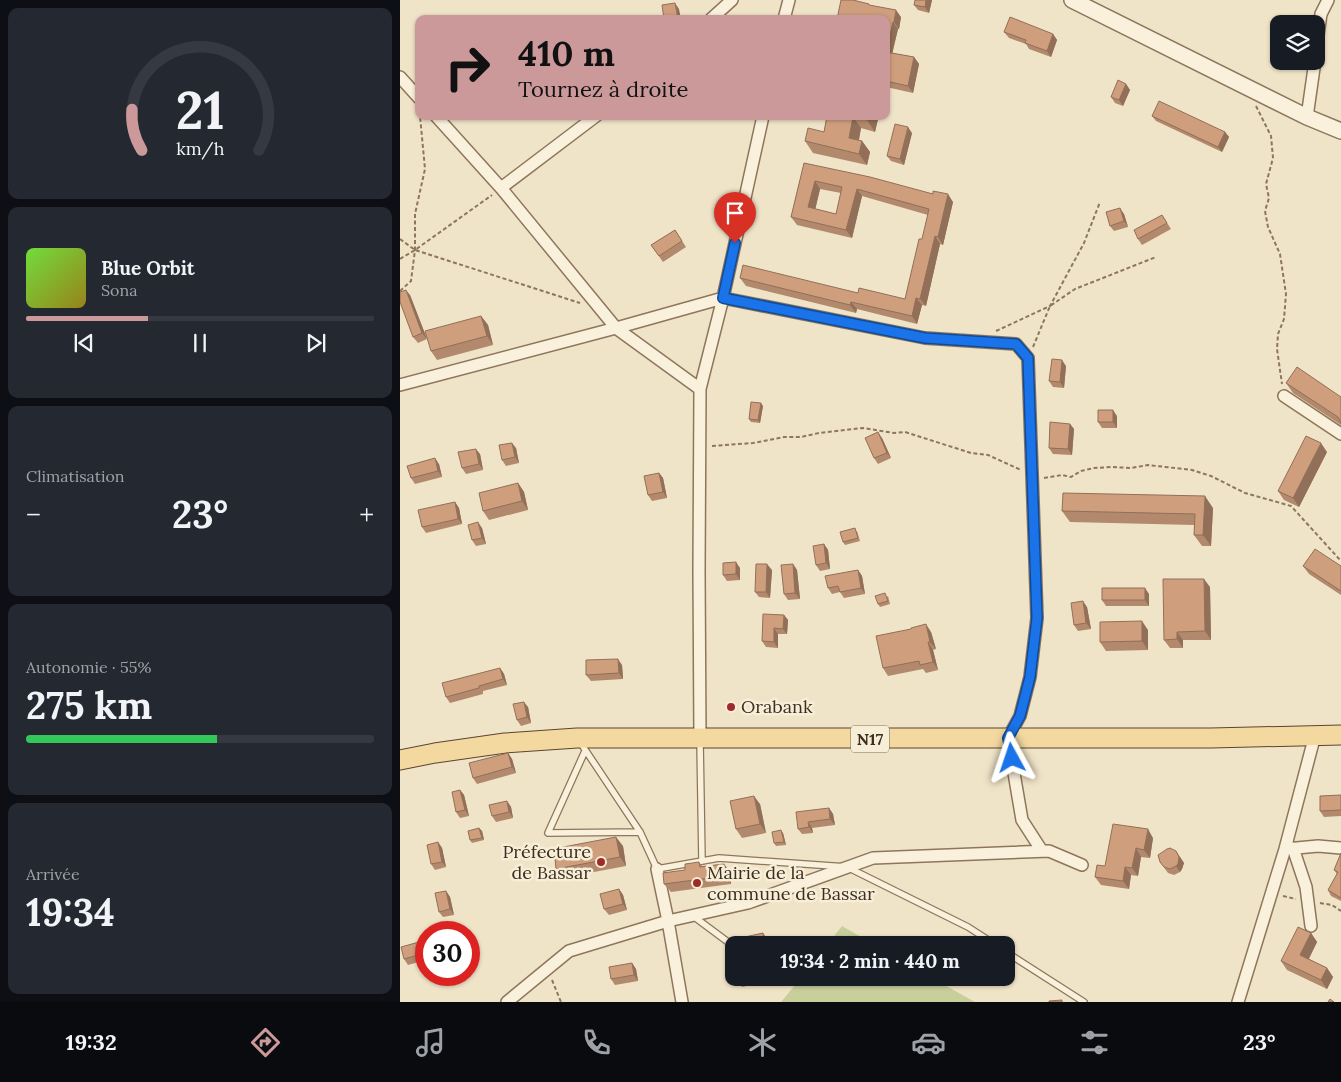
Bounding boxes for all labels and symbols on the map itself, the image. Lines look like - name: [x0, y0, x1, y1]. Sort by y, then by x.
- pin: [714, 192, 756, 243]
- place label: Orabank: [741, 695, 813, 718]
- marker: Orabank: [725, 701, 737, 713]
- road number: N17: [851, 726, 889, 752]
- position arrow: [985, 731, 1037, 783]
- place label: Préfecture de Bassar: [502, 840, 591, 884]
- marker: Préfecture de Bassar: [595, 856, 607, 868]
- place label: Mairie de la commune de Bassar: [707, 861, 875, 905]
- marker: Mairie de la commune de Bassar: [691, 877, 703, 889]
- speed limit sign: 30: [415, 921, 480, 986]

